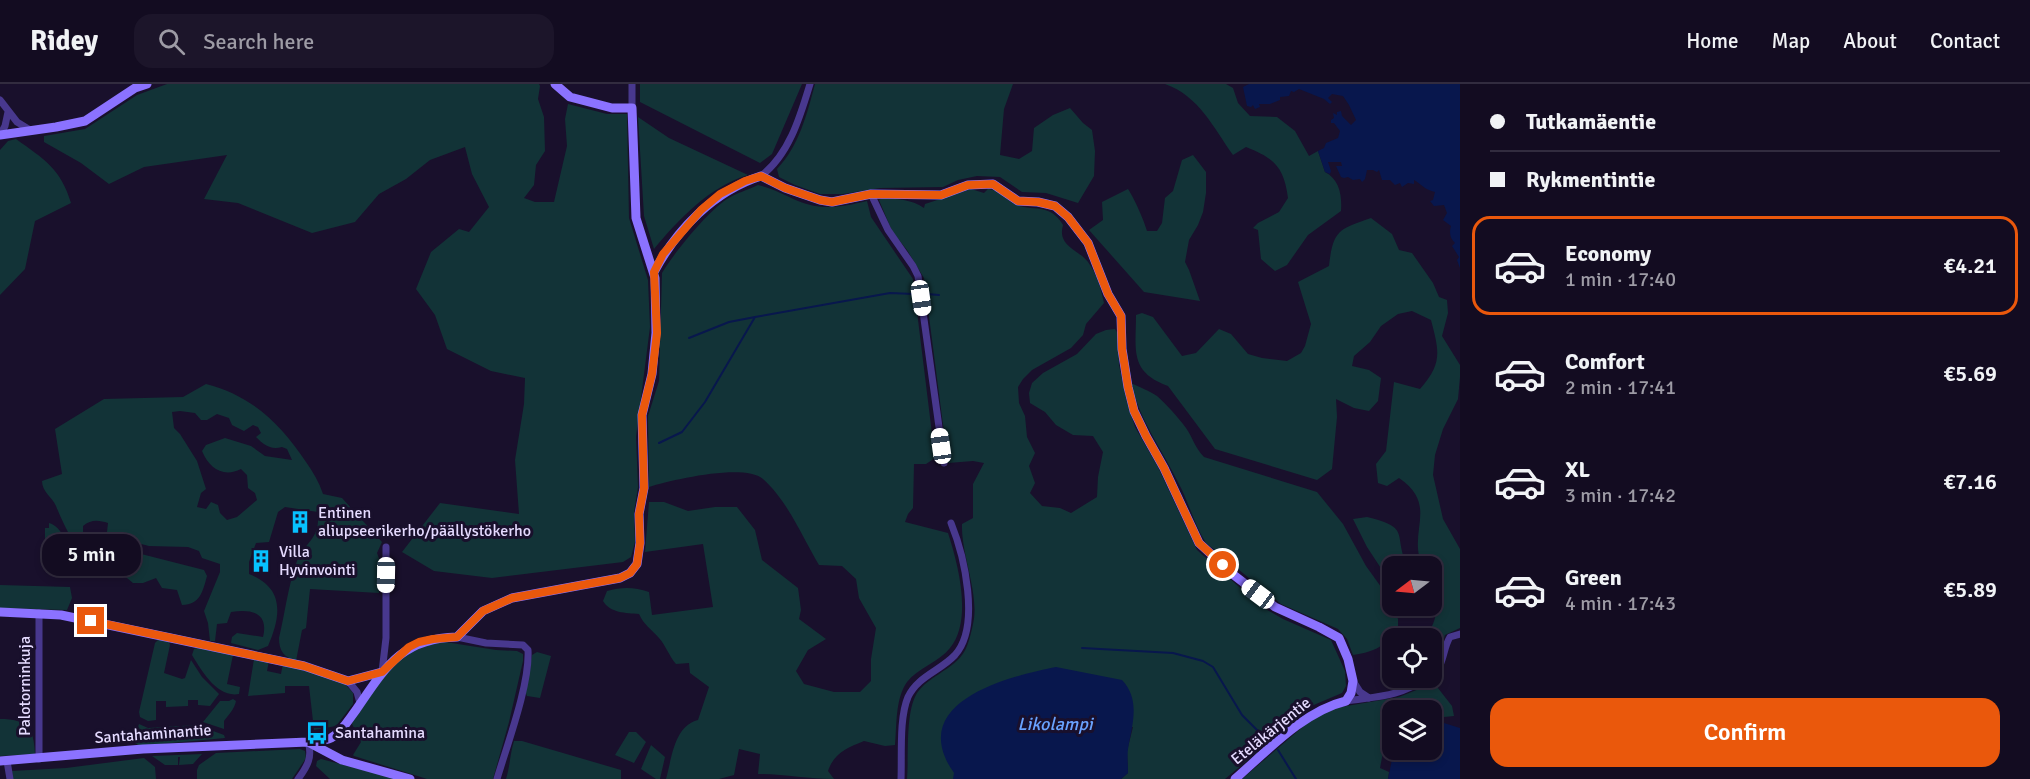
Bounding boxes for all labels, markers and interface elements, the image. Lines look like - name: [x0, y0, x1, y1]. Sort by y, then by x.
- search box: [134, 14, 554, 68]
- text: Ridey: [30, 24, 98, 58]
- icon: search: [155, 25, 188, 58]
- text: Search here: [203, 28, 314, 55]
- text: Home: [1686, 28, 1739, 54]
- text: Map: [1772, 28, 1810, 54]
- text: About: [1843, 28, 1897, 54]
- text: Contact: [1930, 28, 2000, 54]
- text: Tutkamäentie: [1526, 108, 1656, 135]
- text: Rykmentintie: [1526, 166, 1655, 193]
- icon: car: [1493, 239, 1547, 293]
- text: Economy: [1565, 240, 1651, 267]
- text: €4.21: [1943, 252, 1997, 279]
- text: 1 min · 17:40: [1565, 267, 1676, 292]
- car: [910, 279, 932, 317]
- icon: car: [1493, 347, 1547, 401]
- text: Comfort: [1565, 348, 1645, 375]
- text: €5.69: [1943, 360, 1997, 387]
- text: 2 min · 17:41: [1565, 375, 1676, 400]
- car: [930, 427, 952, 465]
- icon: car: [1493, 455, 1547, 509]
- text: XL: [1565, 456, 1590, 483]
- text: €7.16: [1943, 468, 1997, 495]
- text: 3 min · 17:42: [1565, 483, 1676, 508]
- place label: Entinen aliupseerikerho/päällystökerho: [318, 503, 531, 541]
- building icon: Entinen aliupseerikerho/päällystökerho: [287, 509, 313, 535]
- callout: 5 min: [42, 534, 140, 576]
- text: 5 min: [68, 542, 115, 567]
- place label: Villa Hyvinvointi: [279, 542, 356, 580]
- building icon: Villa Hyvinvointi: [248, 548, 274, 574]
- route start: [1209, 551, 1236, 578]
- north arrow: [1382, 556, 1442, 616]
- map controls: [1382, 556, 1442, 760]
- car: [377, 557, 395, 593]
- icon: car: [1493, 563, 1547, 617]
- text: Green: [1565, 564, 1622, 591]
- car: [1238, 576, 1278, 612]
- text: €5.89: [1943, 576, 1997, 603]
- text: 4 min · 17:43: [1565, 591, 1676, 616]
- route end: [77, 607, 104, 634]
- button: locate: [1382, 628, 1442, 688]
- street label: Palotorninkuja: [15, 636, 35, 736]
- street label: Eteläkärjentie: [1227, 693, 1315, 769]
- button: Confirm: [1490, 698, 2000, 767]
- button: layers: [1382, 700, 1442, 760]
- water label: Likolampi: [1017, 713, 1095, 735]
- street label: Santahaminantie: [94, 720, 212, 748]
- bus stop icon: Santahamina: [304, 720, 330, 746]
- place label: Santahamina: [335, 723, 425, 743]

